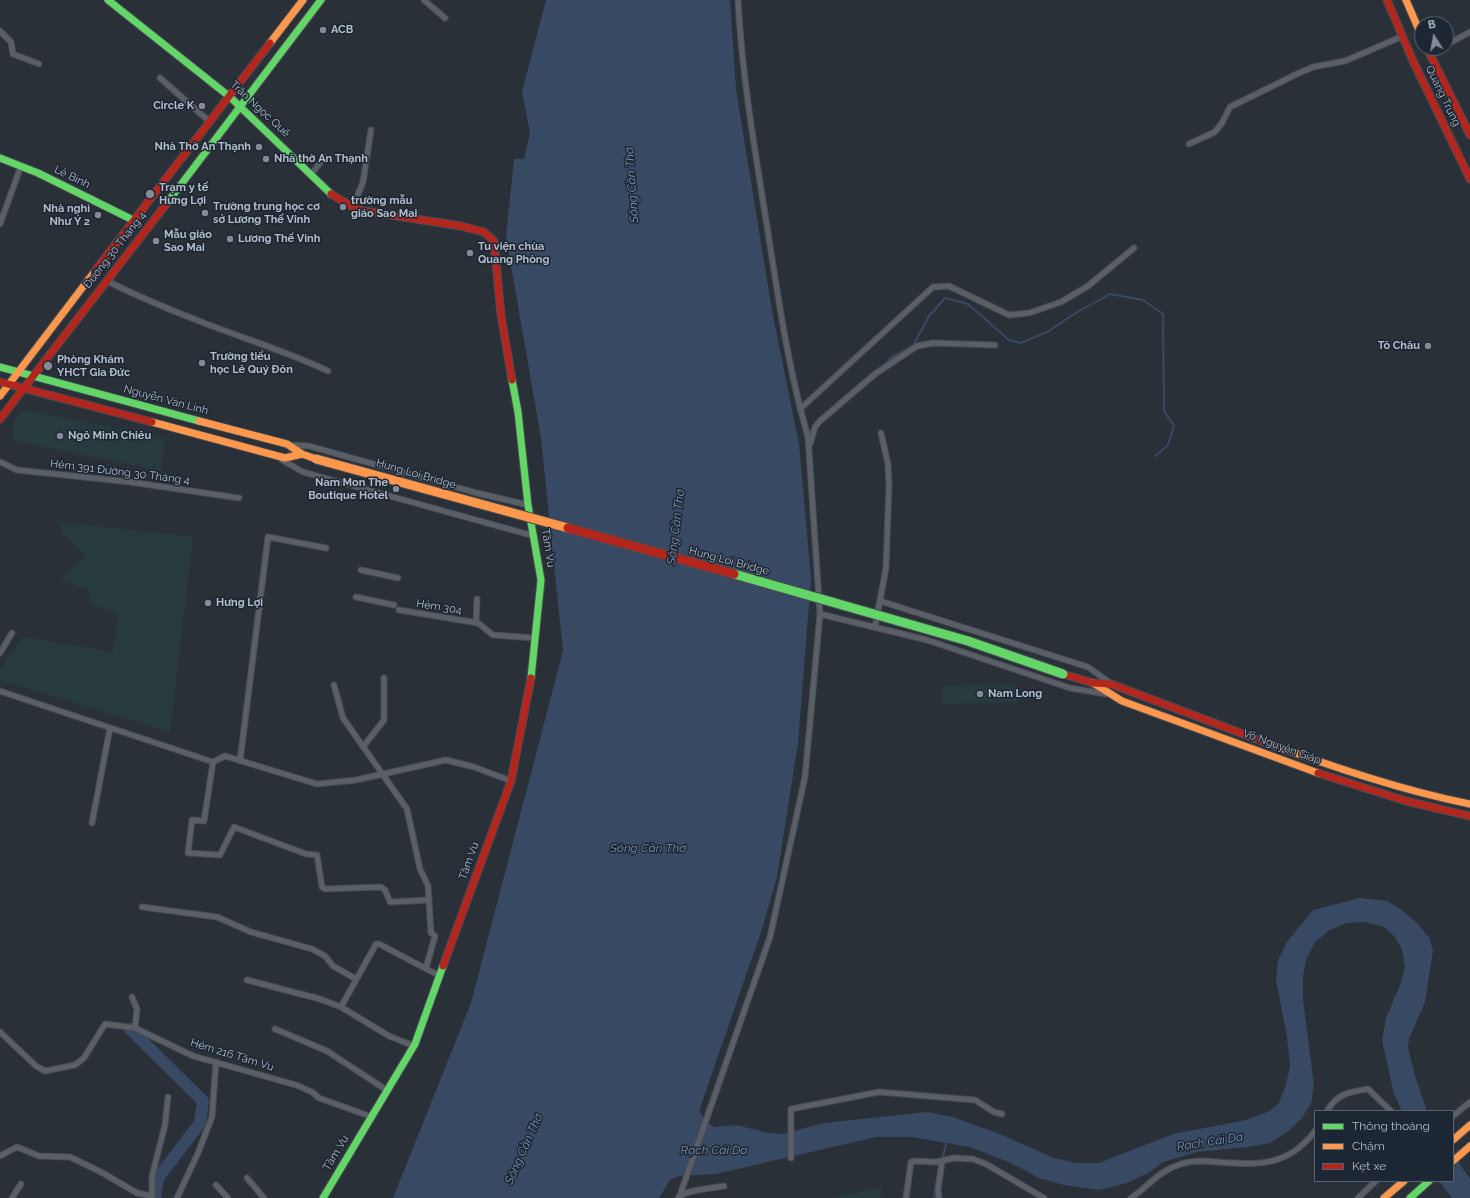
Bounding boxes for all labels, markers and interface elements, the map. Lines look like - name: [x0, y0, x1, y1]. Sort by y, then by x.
- north arrow: [1414, 16, 1454, 56]
- text: B: [1427, 18, 1437, 32]
- place label: ACB: [331, 23, 353, 37]
- marker: ACB: [318, 25, 328, 35]
- street label: Quang Trung: [1423, 63, 1463, 129]
- street label: Trần Ngọc Quế: [227, 78, 293, 140]
- place label: Circle K: [153, 99, 194, 113]
- marker: Circle K: [197, 101, 207, 111]
- place label: Nhà Thờ An Thạnh: [155, 140, 251, 154]
- marker: Nhà Thờ An Thạnh: [254, 142, 264, 152]
- water label: Sông Cần Thơ: [622, 147, 642, 223]
- place label: Nhà thờ An Thạnh: [274, 152, 368, 166]
- marker: Nhà thờ An Thạnh: [261, 154, 271, 164]
- street label: Lê Bình: [52, 163, 92, 191]
- place label: Trạm y tế Hưng Lợi: [159, 181, 208, 207]
- marker: Trạm y tế Hưng Lợi: [144, 188, 156, 200]
- place label: trường mẫu giáo Sao Mai: [351, 194, 417, 220]
- place label: Trường trung học cơ sở Lương Thế Vinh: [213, 200, 320, 226]
- place label: Nhà nghỉ Như Ý 2: [43, 202, 90, 228]
- marker: trường mẫu giáo Sao Mai: [338, 202, 348, 212]
- marker: Trường trung học cơ sở Lương Thế Vinh: [200, 208, 210, 218]
- street label: Đường 30 Tháng 4: [81, 209, 149, 291]
- marker: Nhà nghỉ Như Ý 2: [93, 210, 103, 220]
- place label: Mẫu giáo Sao Mai: [164, 228, 212, 254]
- place label: Lương Thế Vinh: [238, 232, 320, 246]
- marker: Lương Thế Vinh: [225, 234, 235, 244]
- marker: Mẫu giáo Sao Mai: [151, 236, 161, 246]
- place label: Tu viện chùa Quang Phòng: [478, 240, 549, 266]
- marker: Tu viện chùa Quang Phòng: [465, 248, 475, 258]
- place label: Tô Châu: [1378, 339, 1420, 353]
- marker: Tô Châu: [1423, 341, 1433, 351]
- place label: Trường tiểu học Lê Quý Đôn: [210, 350, 293, 376]
- place label: Phòng Khám YHCT Gia Đức: [57, 353, 130, 379]
- marker: Trường tiểu học Lê Quý Đôn: [197, 358, 207, 368]
- marker: Phòng Khám YHCT Gia Đức: [42, 360, 54, 372]
- street label: Nguyễn Văn Linh: [122, 382, 210, 418]
- place label: Ngô Minh Chiêu: [68, 429, 151, 443]
- marker: Ngô Minh Chiêu: [55, 431, 65, 441]
- street label: Hung Loi Bridge: [375, 456, 457, 492]
- street label: Hẻm 391 Đường 30 Tháng 4: [49, 457, 191, 487]
- place label: Nam Mon The Boutique Hotel: [308, 476, 388, 502]
- marker: Nam Mon The Boutique Hotel: [391, 484, 401, 494]
- water label: Sông Cần Thơ: [664, 488, 688, 566]
- street label: Tầm Vu: [538, 528, 558, 568]
- street label: Hung Loi Bridge: [688, 544, 770, 578]
- place label: Hưng Lợi: [216, 596, 263, 610]
- street label: Hẻm 304: [415, 597, 463, 617]
- marker: Hưng Lợi: [203, 598, 213, 608]
- place label: Nam Long: [988, 687, 1042, 701]
- marker: Nam Long: [975, 689, 985, 699]
- street label: Võ Nguyên Giáp: [1241, 727, 1323, 767]
- street label: Tầm Vu: [456, 840, 482, 882]
- water label: Sông Cần Thơ: [610, 841, 686, 855]
- street label: Hẻm 216 Tầm Vu: [189, 1036, 275, 1074]
- legend: [1314, 1110, 1454, 1182]
- water label: Sông Cần Thơ: [502, 1111, 546, 1187]
- text: Thông thoáng: [1352, 1119, 1430, 1133]
- water label: Rạch Cái Da: [1176, 1130, 1244, 1154]
- street label: Tầm Vu: [320, 1133, 352, 1173]
- text: Chậm: [1352, 1139, 1385, 1153]
- water label: Rạch Cái Da: [681, 1143, 747, 1157]
- text: Kẹt xe: [1352, 1159, 1386, 1173]

